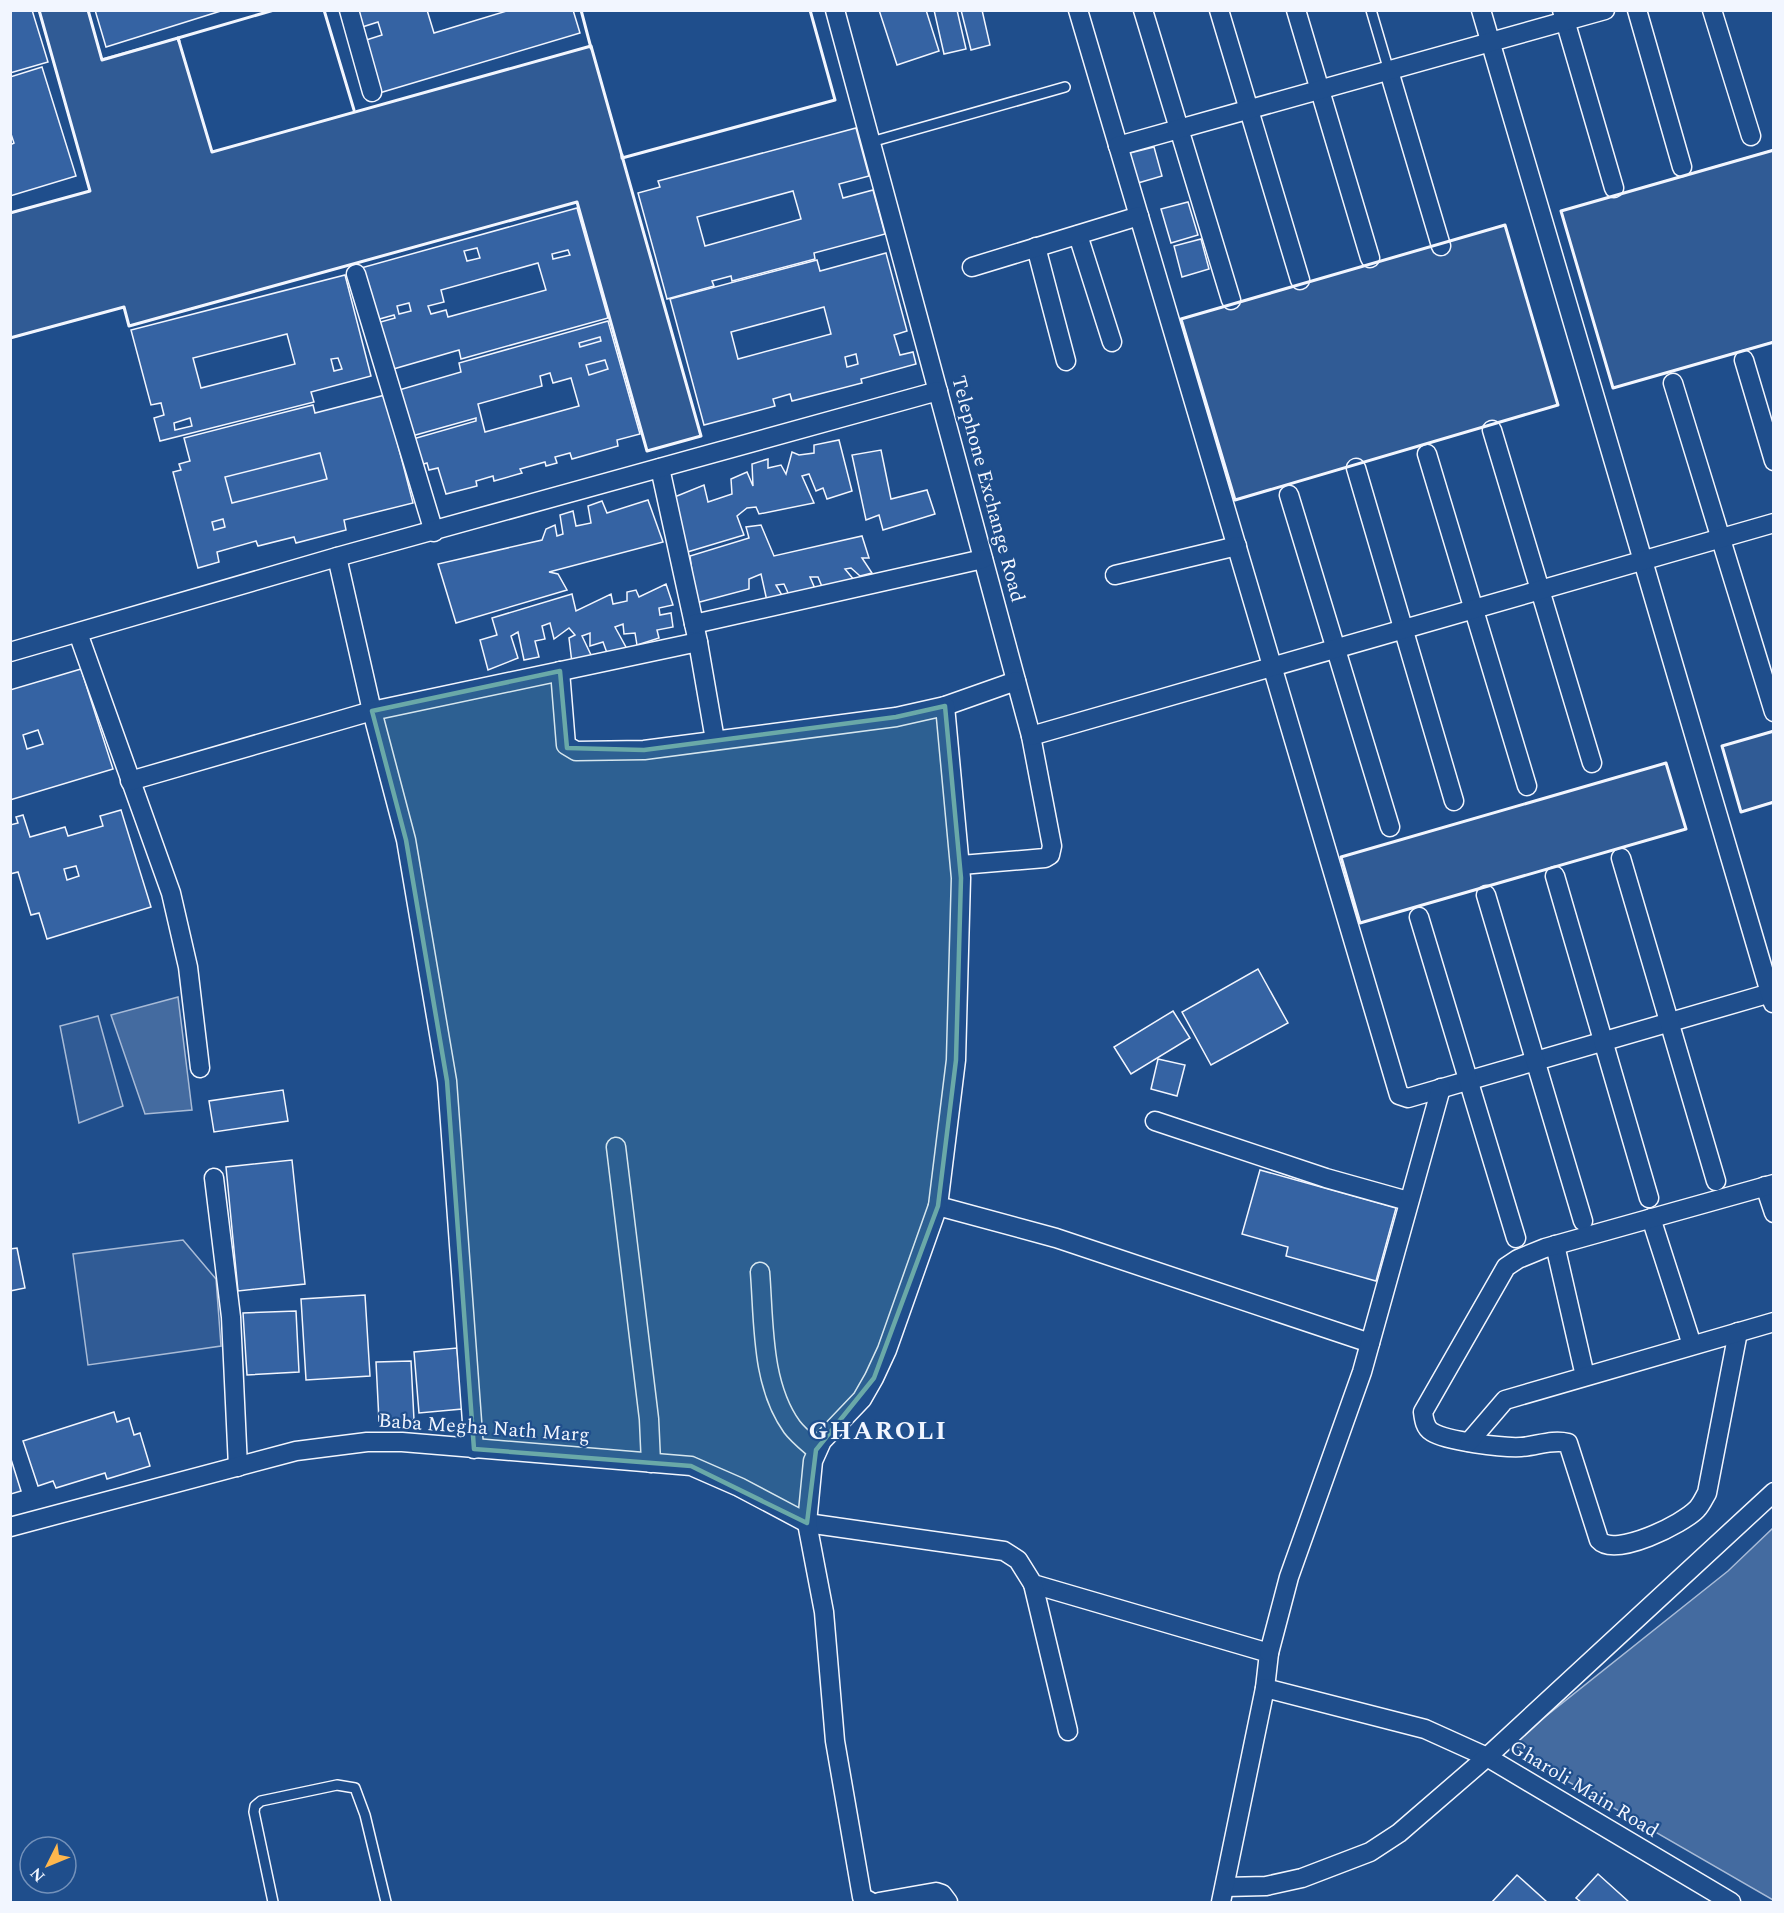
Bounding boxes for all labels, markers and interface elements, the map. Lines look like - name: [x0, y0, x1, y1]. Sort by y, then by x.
- street label: Telephone Exchange Road: [943, 372, 1033, 606]
- street label: Baba Megha Nath Marg: [377, 1406, 591, 1450]
- district label: GHAROLI: [809, 1411, 947, 1451]
- street label: Gharoli Main Road: [1504, 1732, 1664, 1846]
- north arrow: [18, 1835, 78, 1895]
- text: N: [25, 1862, 51, 1888]

